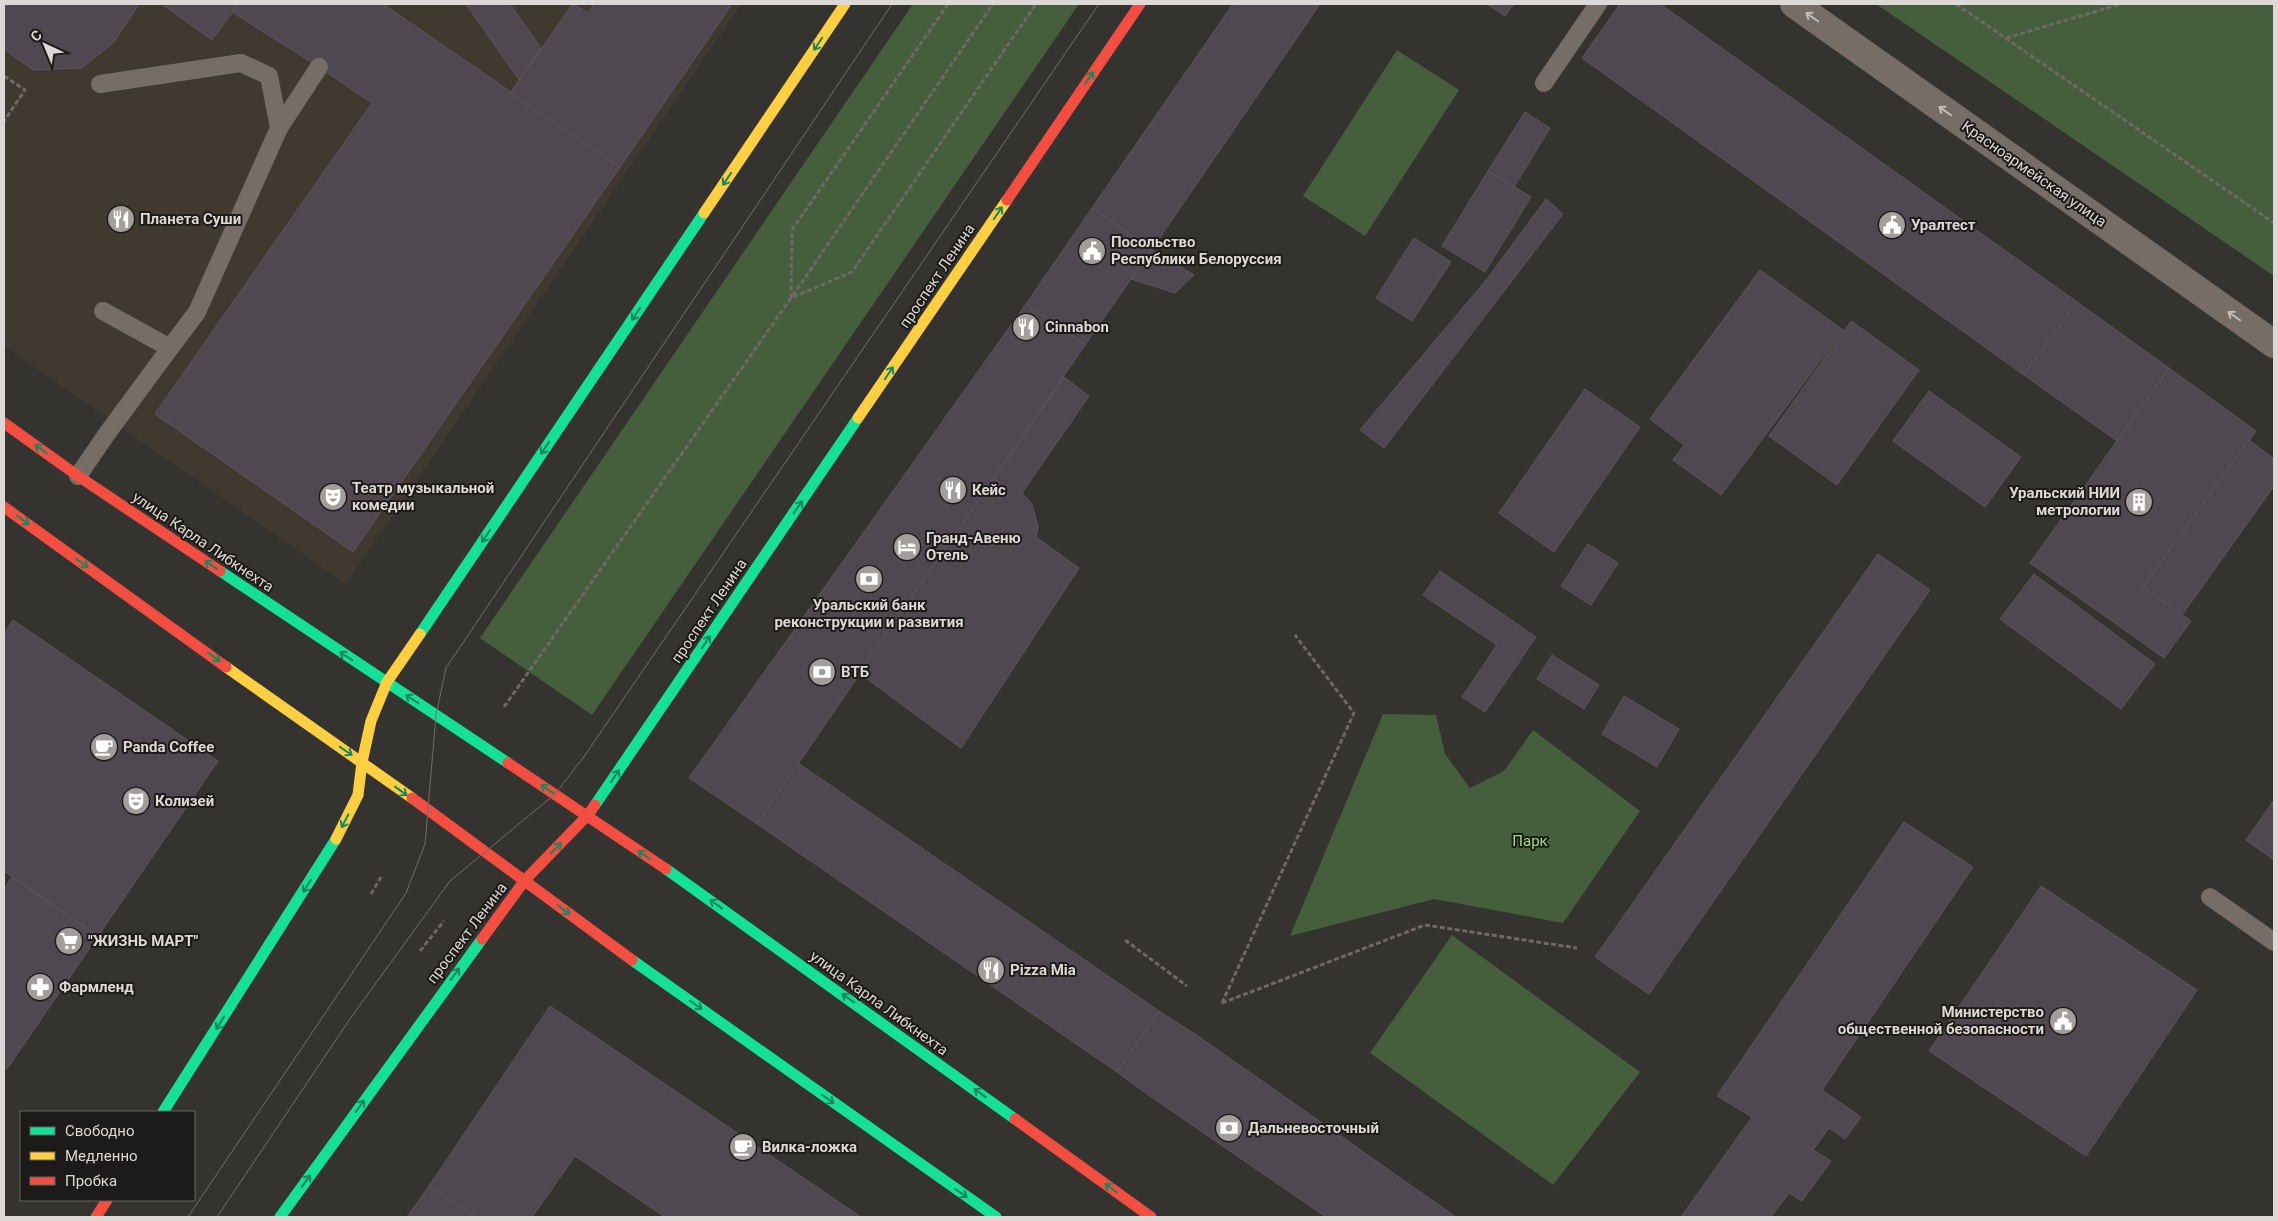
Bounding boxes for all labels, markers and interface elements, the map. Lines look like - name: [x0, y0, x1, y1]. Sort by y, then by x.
- one-way arrow: [1805, 12, 1819, 22]
- north arrow: [20, 20, 70, 70]
- text: С: [27, 27, 45, 45]
- one-way arrow: [813, 37, 823, 51]
- one-way arrow: [1084, 71, 1095, 85]
- one-way arrow: [1938, 106, 1952, 116]
- street label: Красноармейская улица: [1958, 117, 2110, 231]
- one-way arrow: [722, 172, 732, 186]
- restaurant icon: Планета Суши: [106, 204, 136, 234]
- one-way arrow: [993, 206, 1003, 220]
- place label: Планета Суши: [140, 210, 241, 228]
- public building icon: Уралтест: [1877, 210, 1907, 240]
- place label: Уралтест: [1911, 216, 1976, 234]
- street label: проспект Ленина: [895, 220, 979, 332]
- place label: Посольство Республики Белоруссия: [1111, 233, 1282, 268]
- public building icon: Посольство Республики Белоруссия: [1077, 236, 1107, 266]
- one-way arrow: [631, 306, 641, 320]
- one-way arrow: [2228, 311, 2242, 321]
- restaurant icon: Cinnabon: [1011, 312, 1041, 342]
- place label: Cinnabon: [1045, 318, 1109, 336]
- one-way arrow: [884, 366, 894, 380]
- one-way arrow: [540, 441, 550, 455]
- one-way arrow: [34, 444, 48, 454]
- restaurant icon: Кейс: [938, 475, 968, 505]
- place label: Театр музыкальной комедии: [352, 479, 494, 514]
- place label: Кейс: [972, 481, 1006, 499]
- theatre icon: Театр музыкальной комедии: [318, 482, 348, 512]
- place label: Уральский НИИ метрологии: [2009, 484, 2120, 519]
- building icon: Уральский НИИ метрологии: [2124, 487, 2154, 517]
- street label: улица Карла Либкнехта: [129, 488, 277, 596]
- one-way arrow: [793, 500, 803, 514]
- one-way arrow: [16, 515, 29, 526]
- one-way arrow: [481, 528, 491, 542]
- place label: Гранд-Авеню Отель: [926, 529, 1021, 564]
- hotel icon: Гранд-Авеню Отель: [892, 532, 922, 562]
- street label: проспект Ленина: [667, 555, 751, 667]
- one-way arrow: [75, 558, 89, 568]
- one-way arrow: [204, 560, 218, 570]
- bank icon: Уральский банк реконструкции и развития: [854, 564, 884, 594]
- place label: Уральский банк реконструкции и развития: [774, 596, 964, 631]
- one-way arrow: [701, 635, 711, 649]
- one-way arrow: [339, 650, 353, 661]
- one-way arrow: [207, 652, 221, 662]
- bank icon: ВТБ: [807, 657, 837, 687]
- place label: ВТБ: [841, 663, 869, 681]
- one-way arrow: [405, 693, 419, 703]
- cafe icon: Panda Coffee: [89, 732, 119, 762]
- place label: Panda Coffee: [123, 738, 214, 756]
- one-way arrow: [339, 746, 353, 756]
- one-way arrow: [610, 769, 620, 783]
- one-way arrow: [540, 784, 554, 794]
- theatre icon: Колизей: [121, 786, 151, 816]
- one-way arrow: [394, 786, 408, 796]
- place label: Колизей: [155, 792, 214, 810]
- one-way arrow: [340, 813, 349, 828]
- park label: Парк: [1512, 832, 1548, 850]
- one-way arrow: [550, 842, 562, 854]
- one-way arrow: [638, 850, 652, 860]
- one-way arrow: [302, 879, 312, 893]
- street label: проспект Ленина: [423, 879, 511, 987]
- one-way arrow: [709, 899, 723, 909]
- one-way arrow: [557, 904, 570, 915]
- supermarket icon: "ЖИЗНЬ МАРТ": [54, 926, 84, 956]
- place label: "ЖИЗНЬ МАРТ": [88, 932, 199, 950]
- street label: улица Карла Либкнехта: [806, 947, 952, 1059]
- restaurant icon: Pizza Mia: [976, 955, 1006, 985]
- place label: Pizza Mia: [1010, 961, 1076, 979]
- one-way arrow: [450, 968, 460, 982]
- pharmacy icon: Фармленд: [25, 972, 55, 1002]
- place label: Фармленд: [59, 978, 134, 996]
- one-way arrow: [841, 993, 855, 1004]
- one-way arrow: [688, 1000, 702, 1010]
- place label: Министерство общественной безопасности: [1838, 1003, 2044, 1038]
- public building icon: Министерство общественной безопасности: [2048, 1006, 2078, 1036]
- one-way arrow: [214, 1016, 224, 1030]
- one-way arrow: [973, 1088, 987, 1098]
- one-way arrow: [821, 1094, 835, 1104]
- one-way arrow: [355, 1099, 365, 1113]
- legend: [20, 1111, 195, 1201]
- bank icon: Дальневосточный: [1214, 1113, 1244, 1143]
- place label: Дальневосточный: [1248, 1119, 1379, 1137]
- text: Свободно: [65, 1122, 134, 1140]
- cafe icon: Вилка-ложка: [728, 1132, 758, 1162]
- place label: Вилка-ложка: [762, 1138, 857, 1156]
- text: Медленно: [65, 1147, 138, 1165]
- text: Пробка: [65, 1172, 117, 1190]
- one-way arrow: [301, 1175, 311, 1189]
- one-way arrow: [1104, 1183, 1118, 1193]
- one-way arrow: [954, 1188, 968, 1198]

